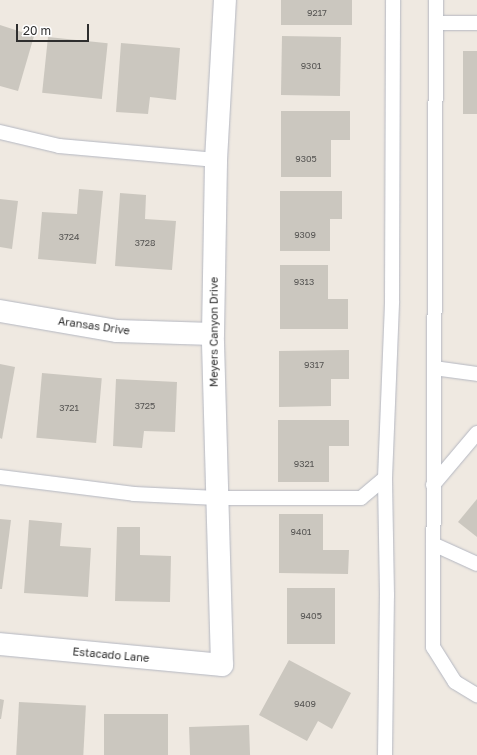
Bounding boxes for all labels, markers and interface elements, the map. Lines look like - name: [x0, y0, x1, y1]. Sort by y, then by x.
- house number: 9217: [307, 8, 327, 18]
- scale bar: [18, 16, 91, 42]
- text: 20 m: [23, 23, 51, 38]
- house number: 9301: [301, 61, 321, 71]
- house number: 9305: [295, 154, 317, 164]
- house number: 9309: [294, 230, 316, 240]
- house number: 3724: [59, 232, 79, 242]
- house number: 3728: [135, 238, 155, 248]
- street label: Meyers Canyon Drive: [207, 277, 221, 387]
- house number: 9313: [294, 277, 314, 287]
- street label: Aransas Drive: [57, 314, 131, 338]
- house number: 9317: [304, 360, 324, 370]
- house number: 3725: [135, 401, 155, 411]
- house number: 3721: [59, 403, 79, 413]
- house number: 9321: [294, 459, 314, 469]
- house number: 9401: [291, 527, 311, 537]
- house number: 9405: [300, 611, 322, 621]
- street label: Estacado Lane: [72, 645, 150, 665]
- house number: 9409: [294, 699, 316, 709]

